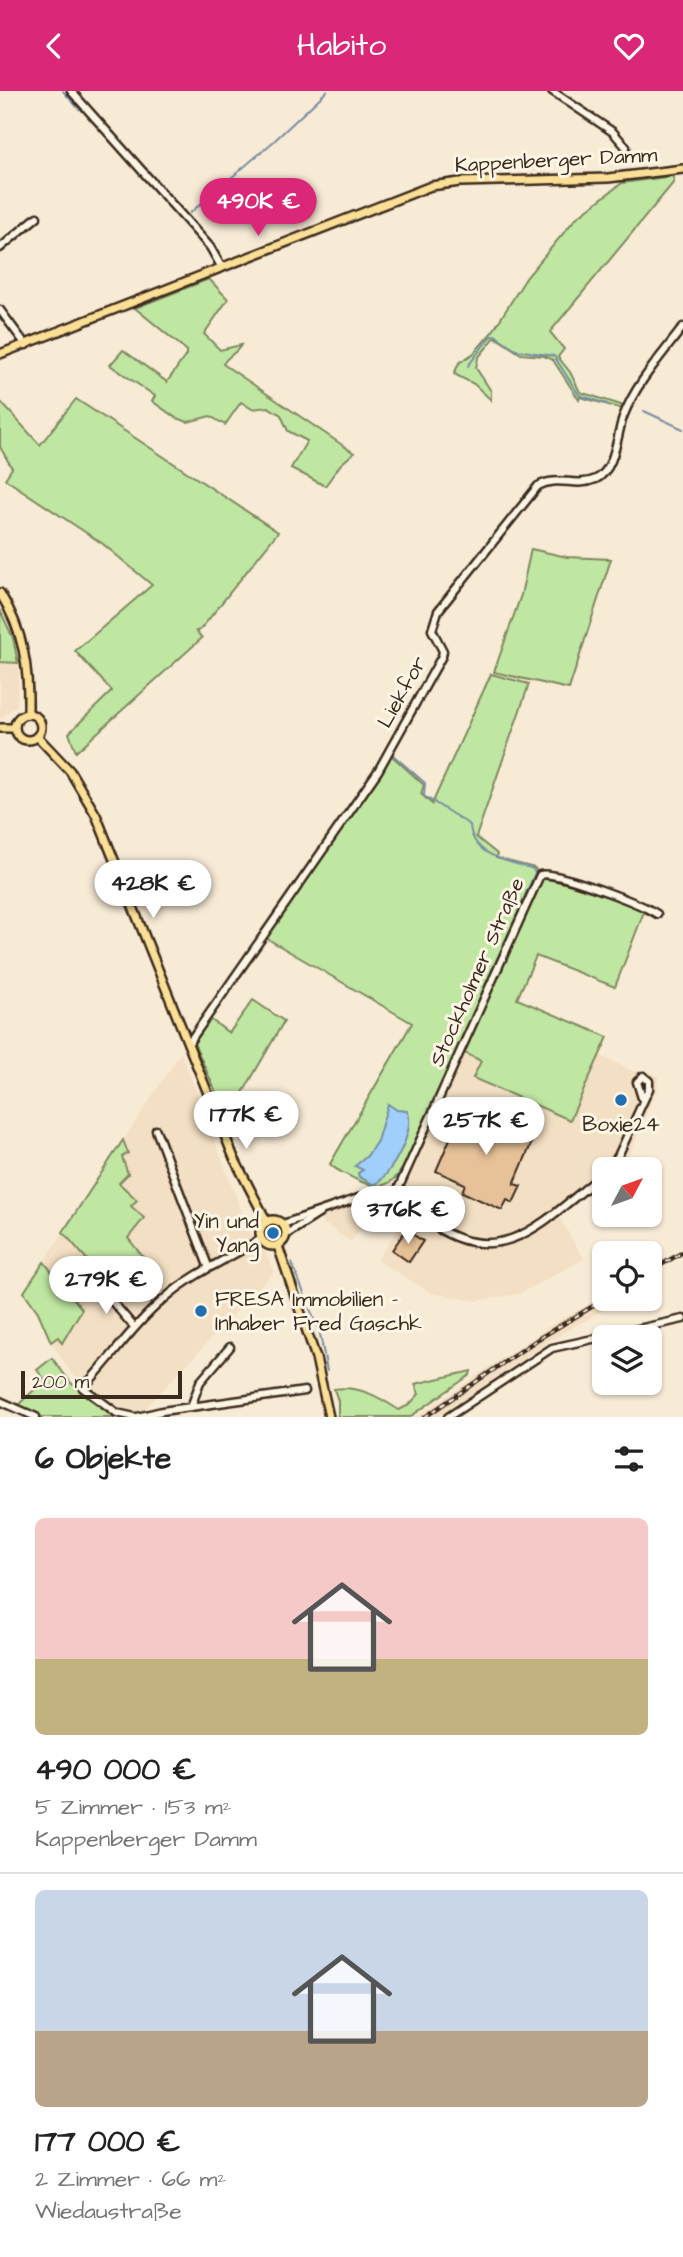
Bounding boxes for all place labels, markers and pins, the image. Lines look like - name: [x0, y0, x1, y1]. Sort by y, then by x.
- pin: 490K €: [201, 179, 315, 238]
- pin: 428K €: [96, 861, 210, 920]
- pin: 177K €: [189, 1091, 303, 1151]
- marker: Boxie24: [613, 1092, 629, 1108]
- pin: 257K €: [429, 1097, 543, 1157]
- place label: Boxie24: [582, 1110, 660, 1139]
- pin: 376K €: [351, 1187, 465, 1246]
- place label: Yin und Yang: [194, 1207, 259, 1262]
- marker: Yin und Yang: [265, 1225, 281, 1241]
- pin: 279K €: [49, 1257, 163, 1316]
- place label: FRESA Immobilien - Inhaber Fred Gaschk: [215, 1285, 422, 1338]
- marker: FRESA Immobilien - Inhaber Fred Gaschk: [193, 1303, 209, 1319]

